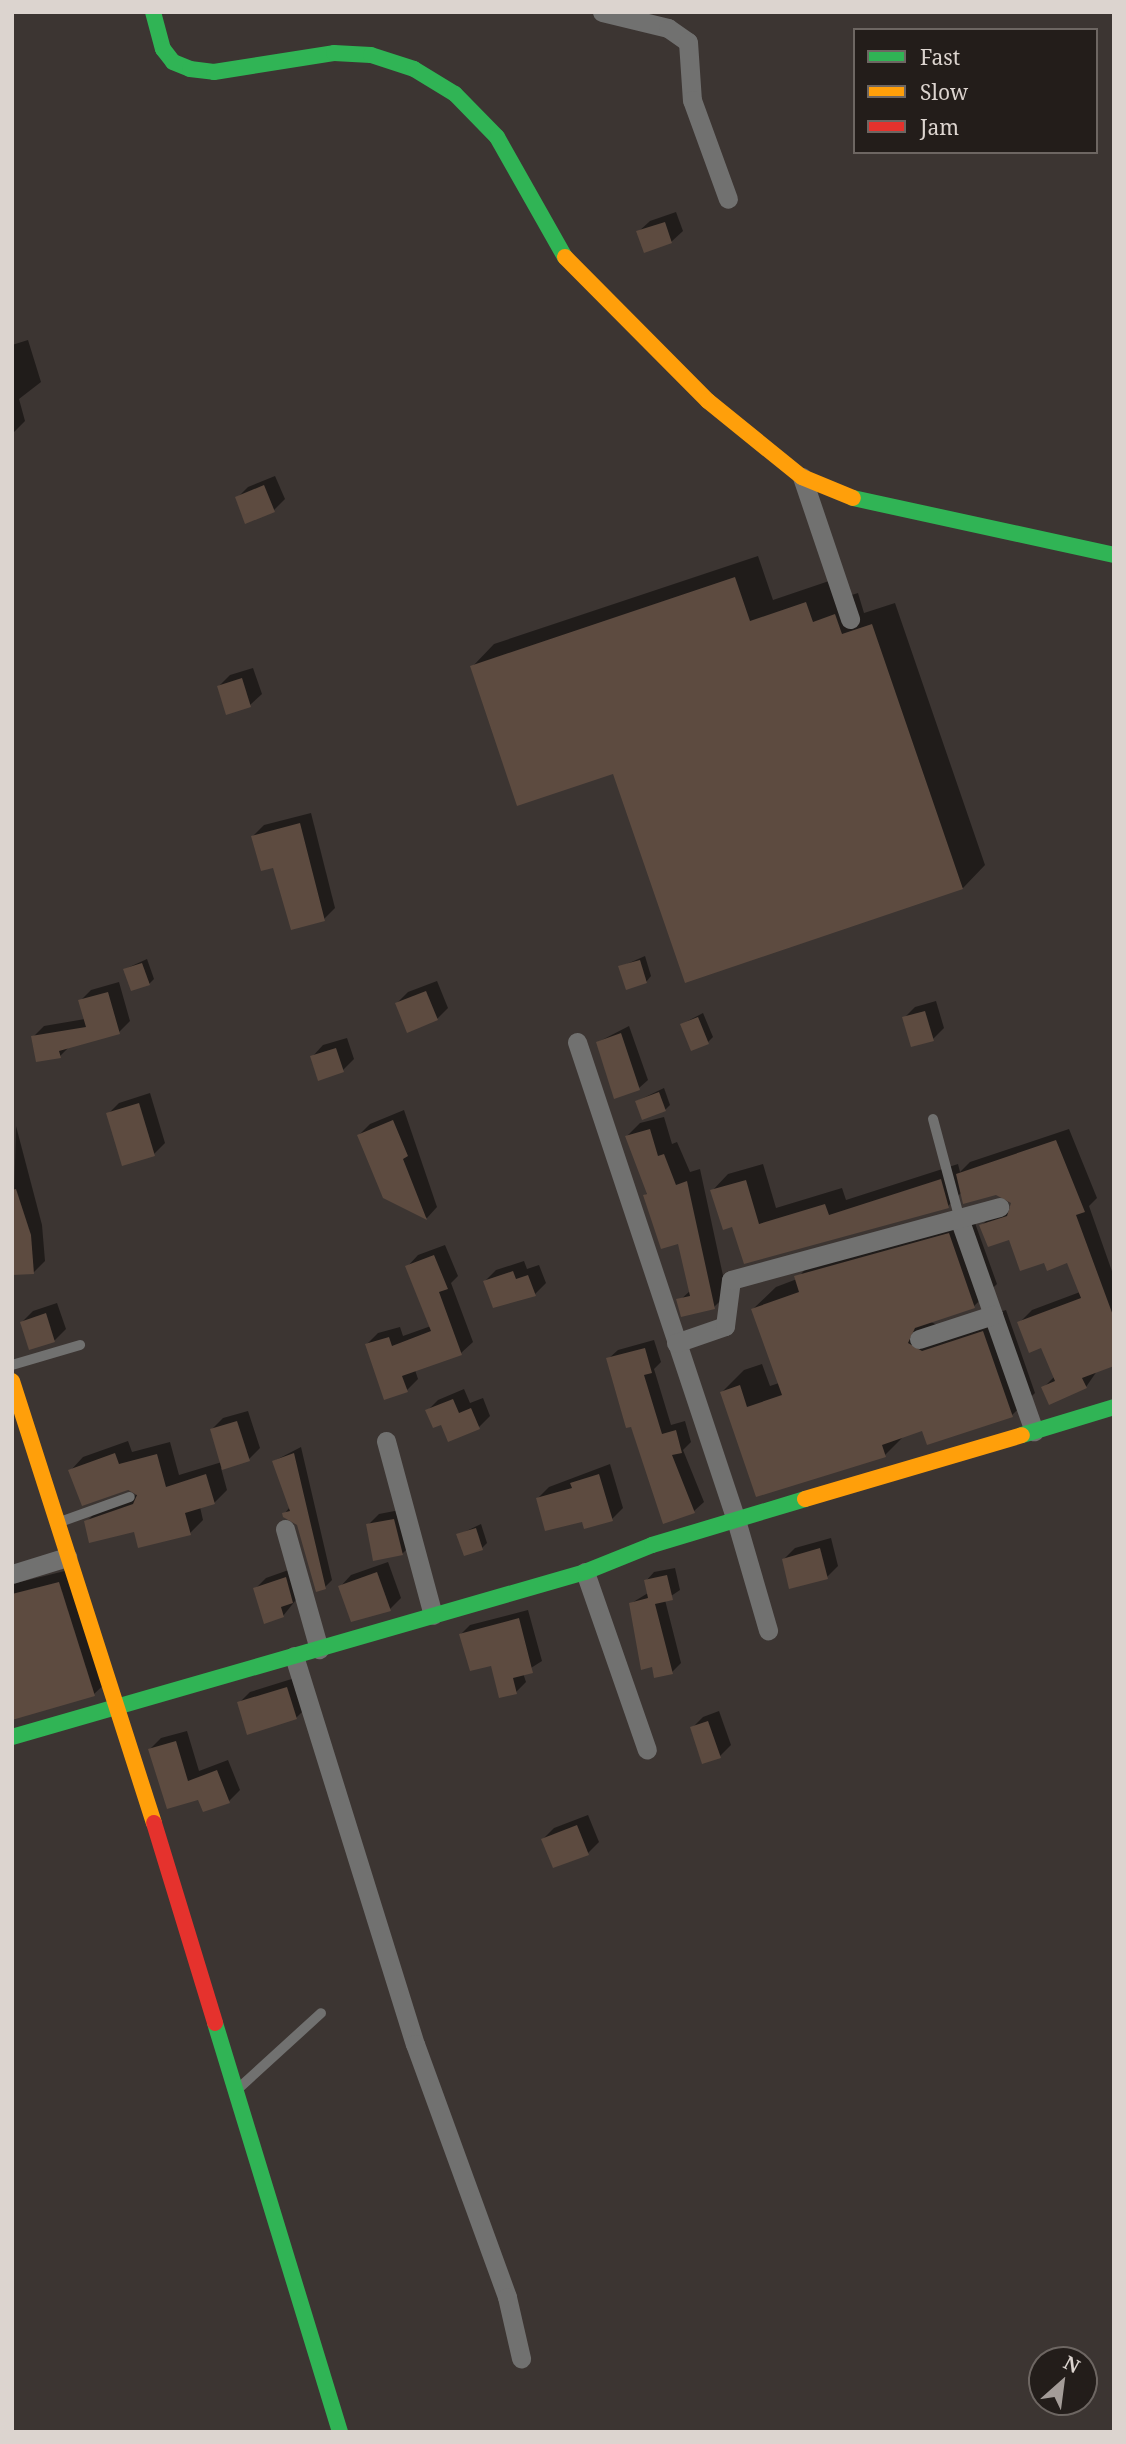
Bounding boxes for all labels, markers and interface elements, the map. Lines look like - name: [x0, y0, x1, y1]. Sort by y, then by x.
- legend: [853, 28, 1098, 154]
- text: Fast: [920, 43, 960, 71]
- text: Slow: [920, 78, 968, 106]
- text: Jam: [920, 113, 959, 141]
- north arrow: [1028, 2346, 1098, 2416]
- text: N: [1059, 2349, 1085, 2379]

